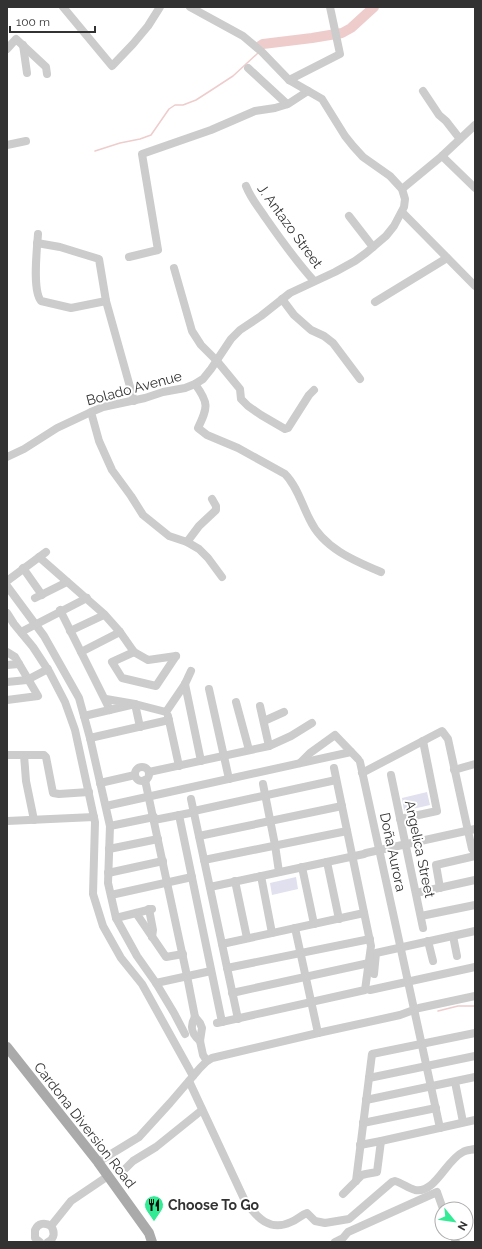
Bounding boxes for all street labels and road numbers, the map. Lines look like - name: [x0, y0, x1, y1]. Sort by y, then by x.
- street label: J. Antazo Street: [254, 181, 326, 271]
- street label: Bolado Avenue: [84, 368, 184, 408]
- street label: Angelica Street: [402, 799, 438, 899]
- street label: Doña Aurora: [377, 811, 409, 893]
- street label: Cardona Diversion Road: [31, 1059, 139, 1191]

